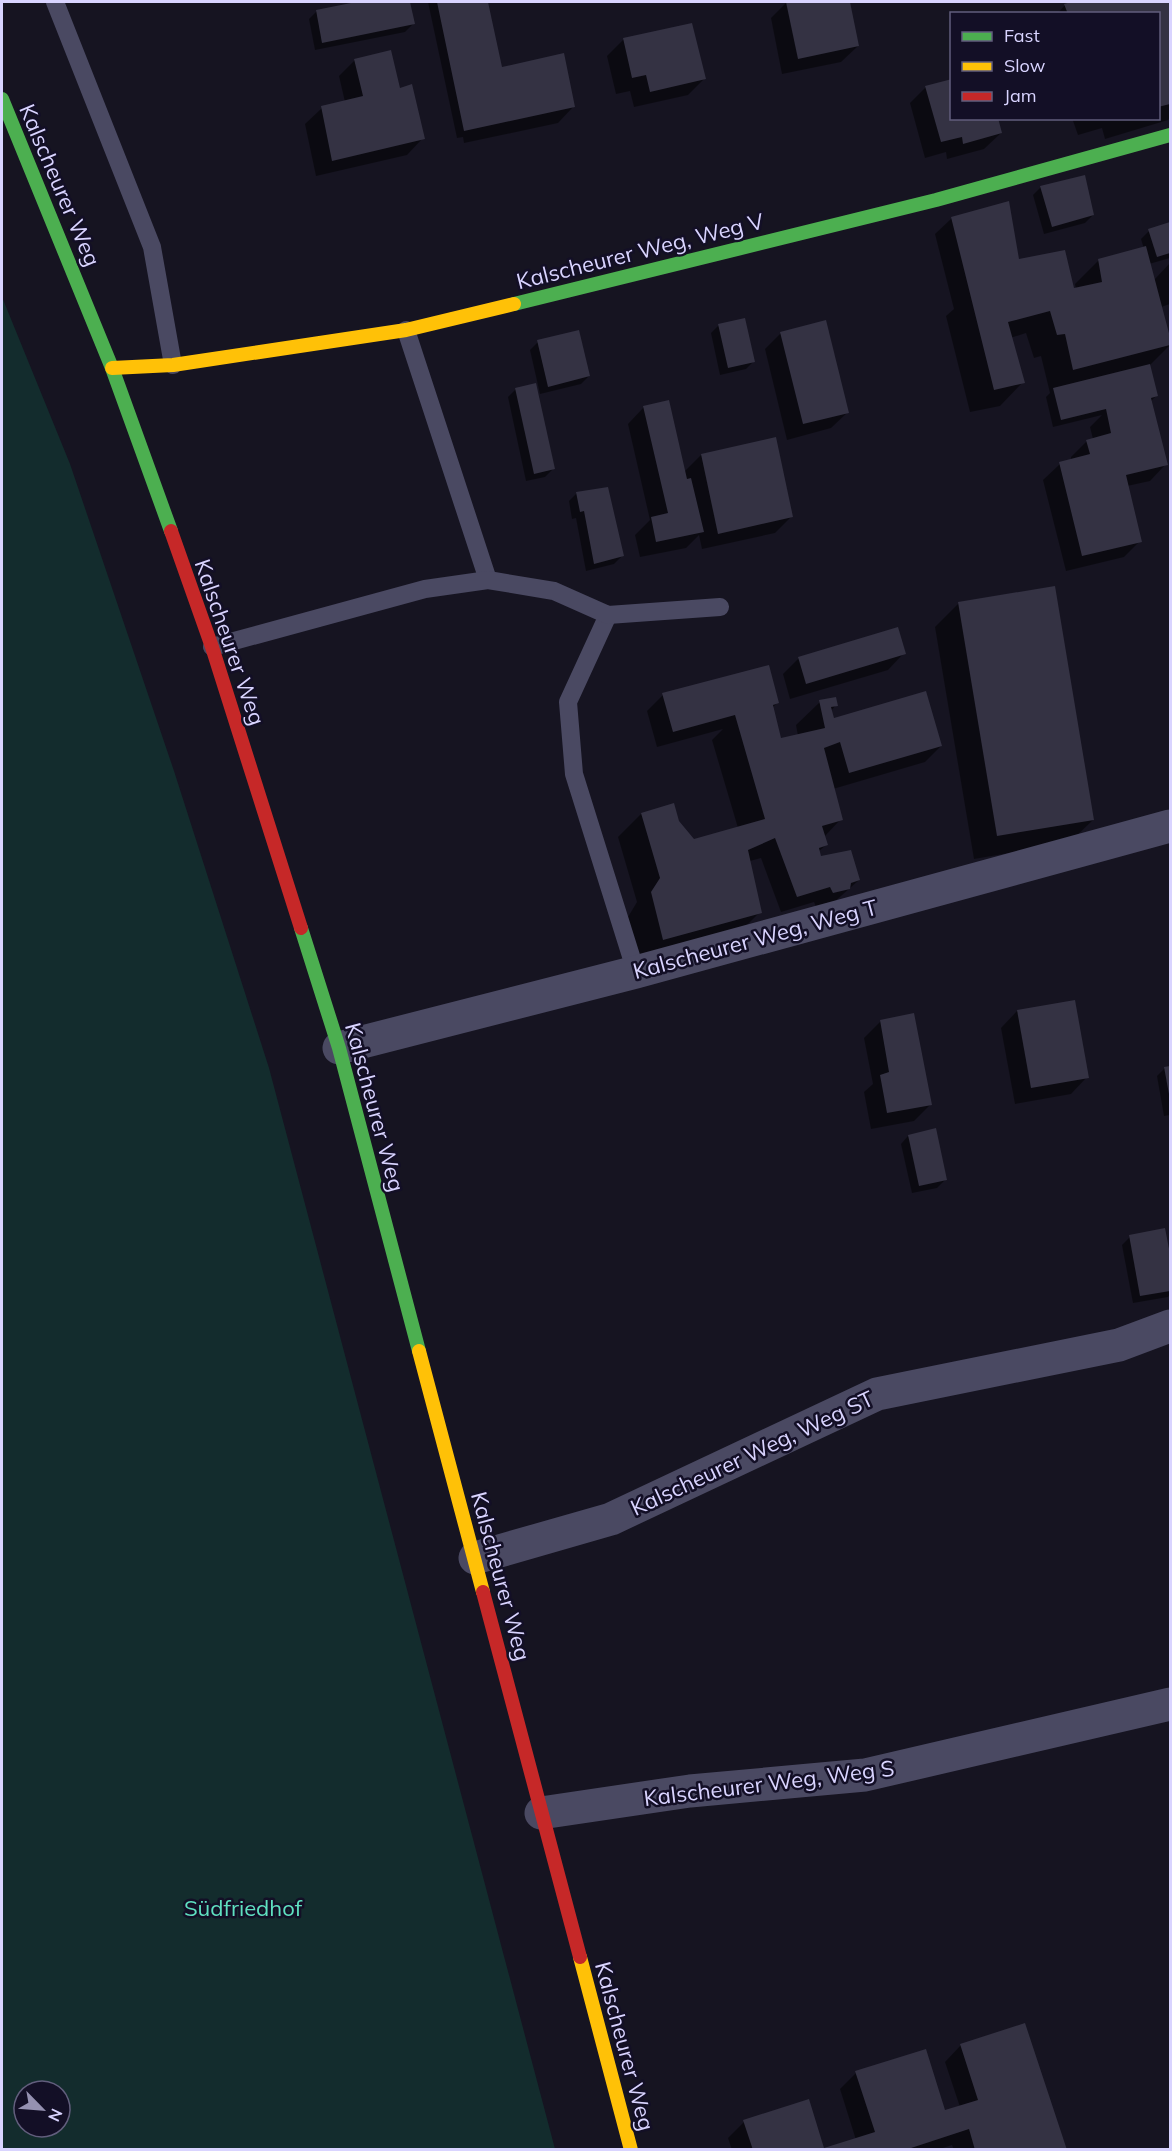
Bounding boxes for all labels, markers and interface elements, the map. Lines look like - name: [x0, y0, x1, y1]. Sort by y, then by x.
- legend: [950, 12, 1160, 120]
- text: Fast: [1004, 24, 1040, 47]
- text: Slow: [1004, 54, 1046, 77]
- text: Jam: [1004, 84, 1037, 107]
- street label: Kalscheurer Weg: [13, 100, 107, 270]
- street label: Kalscheurer Weg, Weg V: [513, 207, 767, 295]
- street label: Kalscheurer Weg: [188, 555, 272, 729]
- street label: Kalscheurer Weg, Weg T: [630, 893, 880, 985]
- street label: Kalscheurer Weg: [339, 1019, 411, 1195]
- street label: Kalscheurer Weg, Weg ST: [626, 1384, 878, 1522]
- street label: Kalscheurer Weg: [465, 1488, 537, 1664]
- street label: Kalscheurer Weg, Weg S: [642, 1754, 896, 1812]
- park label: Südfriedhof: [184, 1894, 303, 1922]
- street label: Kalscheurer Weg: [589, 1958, 661, 2134]
- north arrow: [12, 2079, 72, 2139]
- text: N: [44, 2106, 67, 2125]

